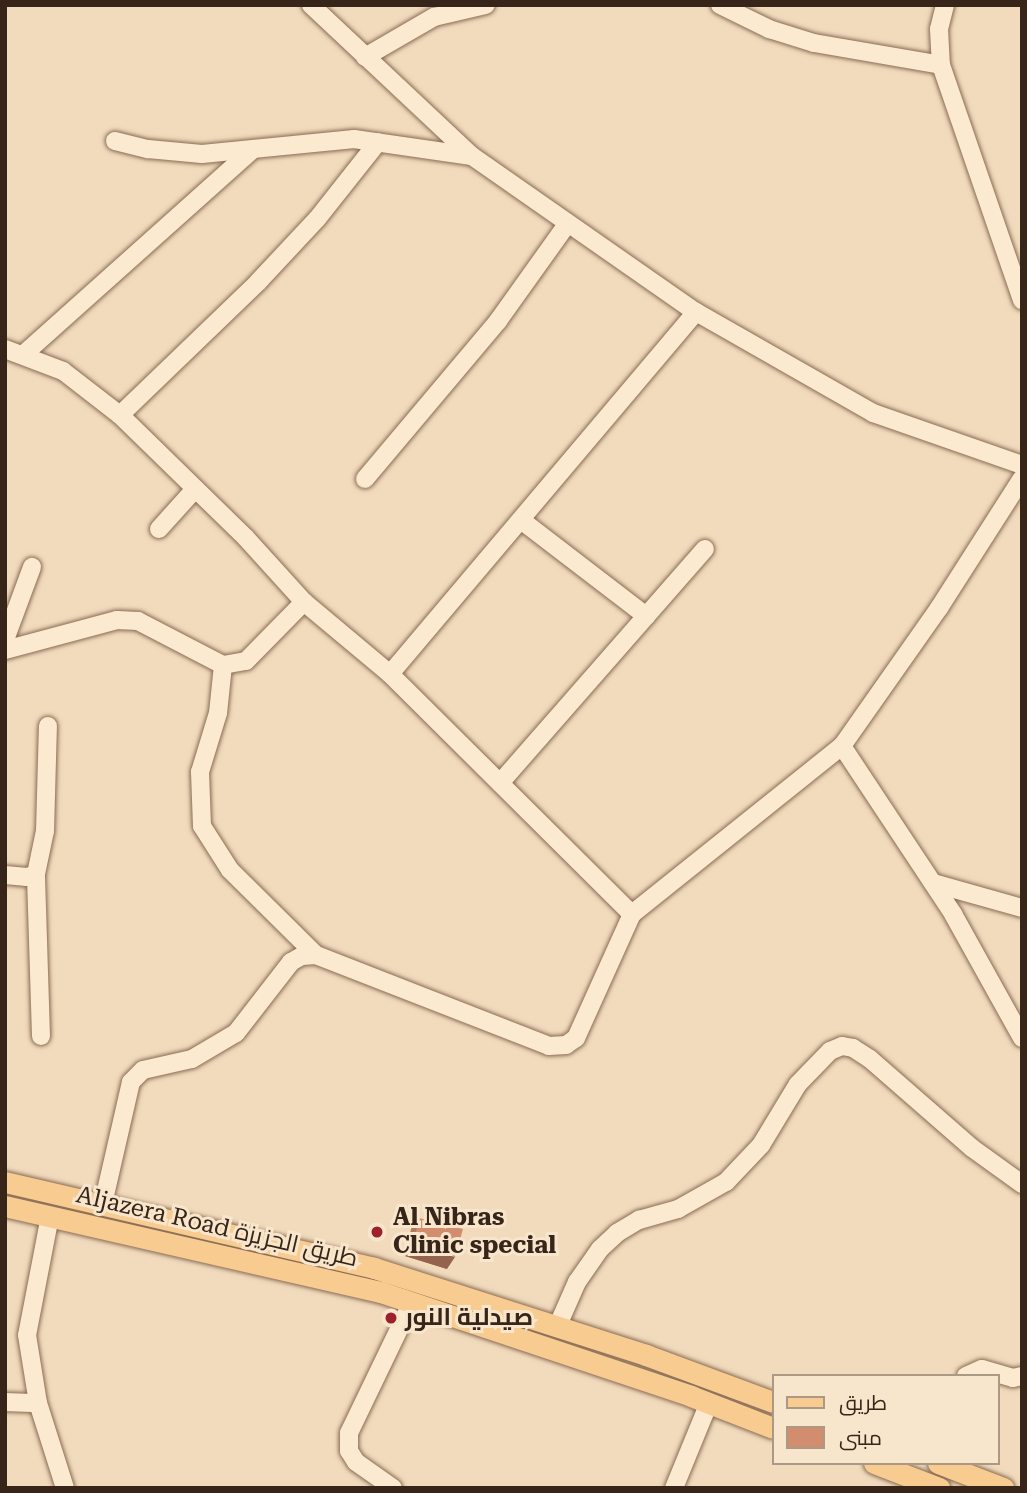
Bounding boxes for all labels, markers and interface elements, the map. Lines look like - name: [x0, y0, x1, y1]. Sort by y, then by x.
- street label: Aljazera Road طريق الجزيزة: [73, 1181, 361, 1273]
- place label: Al Nibras Clinic special: [393, 1204, 556, 1260]
- marker: Al Nibras Clinic special: [367, 1222, 387, 1242]
- place label: صيدلية النور: [405, 1304, 533, 1332]
- marker: صيدلية النور: [383, 1310, 399, 1326]
- legend: [772, 1374, 999, 1465]
- text: طريق: [839, 1391, 887, 1415]
- text: مبنى: [839, 1426, 882, 1450]

